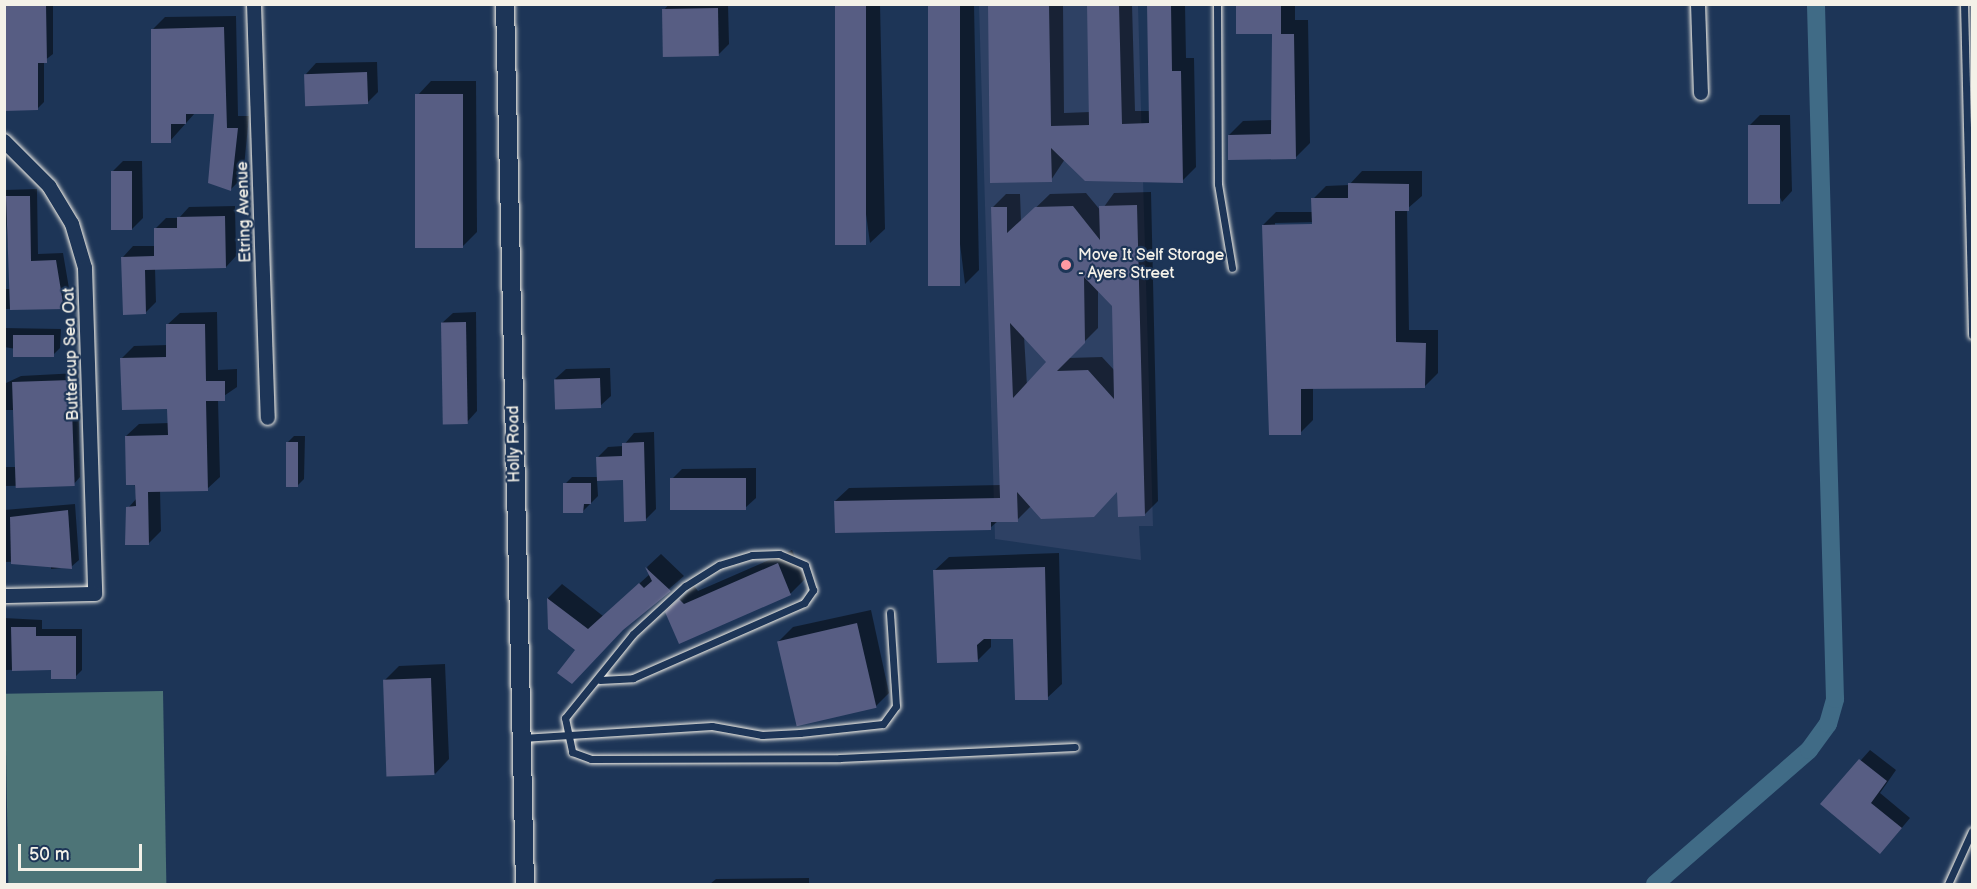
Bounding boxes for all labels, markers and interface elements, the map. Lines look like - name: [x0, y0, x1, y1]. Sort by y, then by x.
- street label: Etring Avenue: [234, 161, 256, 263]
- place label: Move It Self Storage - Ayers Street: [1078, 246, 1225, 284]
- marker: Move It Self Storage - Ayers Street: [1059, 258, 1073, 272]
- street label: Buttercup Sea Oat: [60, 287, 84, 421]
- street label: Holly Road: [505, 405, 525, 483]
- scale bar: [21, 832, 146, 870]
- text: 50 m: [29, 844, 70, 865]

